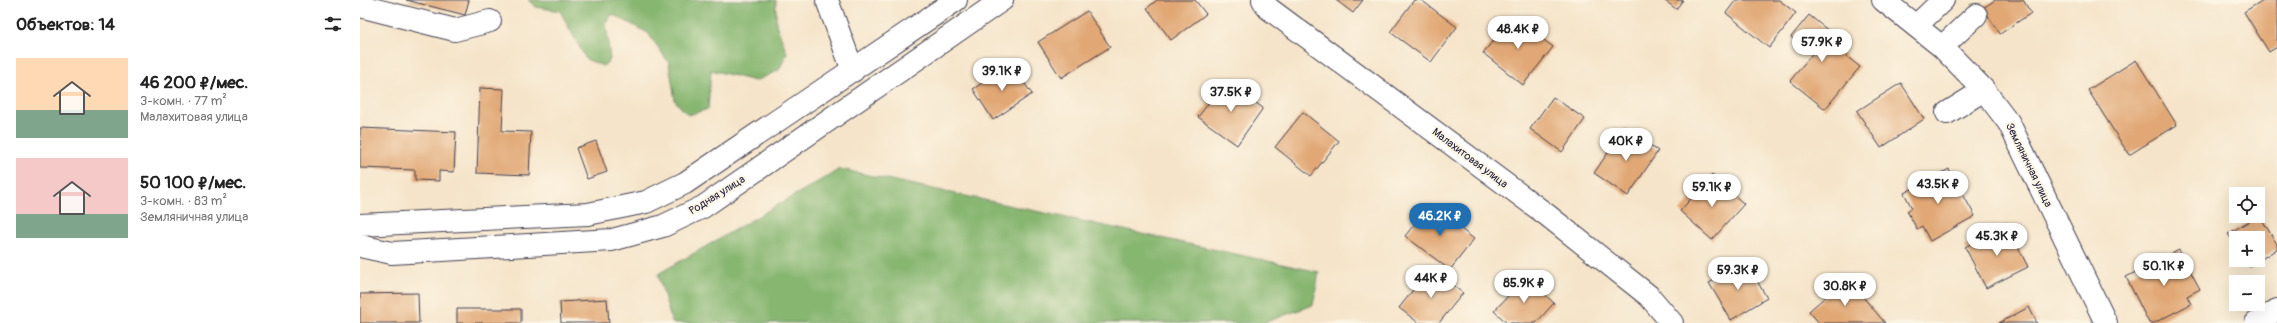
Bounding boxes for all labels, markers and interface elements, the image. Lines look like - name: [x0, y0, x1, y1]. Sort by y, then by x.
- icon: filters: [322, 13, 344, 35]
- text: Объектов: 14: [16, 14, 115, 35]
- pin: 48.4K ₽: [1481, 16, 1555, 50]
- text: 48.4K ₽: [1497, 21, 1539, 37]
- pin: 57.9K ₽: [1785, 29, 1859, 63]
- text: 57.9K ₽: [1801, 34, 1843, 50]
- pin: 39.1K ₽: [965, 58, 1039, 92]
- text: 39.1K ₽: [982, 63, 1022, 79]
- text: 46 200 ₽/мес.: [140, 72, 248, 93]
- icon: home: [48, 74, 96, 122]
- pin: 37.5K ₽: [1194, 79, 1268, 113]
- text: 37.5K ₽: [1210, 84, 1252, 100]
- text: 3-комн. · 77 m²: [140, 93, 227, 109]
- text: Малахитовая улица: [140, 109, 248, 125]
- street label: Земляничная улица: [2003, 121, 2055, 209]
- street label: Малахитовая улица: [1430, 125, 1510, 191]
- pin: 40K ₽: [1598, 128, 1654, 162]
- text: 40K ₽: [1609, 133, 1643, 149]
- pin: 43.5K ₽: [1901, 171, 1975, 205]
- text: 50 100 ₽/мес.: [140, 172, 246, 193]
- street label: Родная улица: [687, 173, 747, 217]
- icon: home: [48, 174, 96, 222]
- pin: 59.1K ₽: [1675, 174, 1749, 208]
- text: 43.5K ₽: [1916, 176, 1960, 192]
- text: 59.1K ₽: [1692, 179, 1732, 195]
- map controls: [2229, 187, 2265, 311]
- button: locate: [2229, 187, 2265, 223]
- text: 3-комн. · 83 m²: [140, 193, 227, 209]
- pin: 46.2K ₽: [1403, 203, 1477, 237]
- text: 46.2K ₽: [1418, 208, 1462, 224]
- text: Земляничная улица: [140, 209, 248, 225]
- pin: 45.3K ₽: [1960, 223, 2034, 257]
- text: 45.3K ₽: [1975, 228, 2019, 244]
- button: +: [2229, 231, 2265, 267]
- pin: 50.1K ₽: [2127, 253, 2201, 287]
- pin: 59.3K ₽: [1701, 257, 1775, 291]
- text: 50.1K ₽: [2143, 258, 2185, 274]
- text: 59.3K ₽: [1717, 262, 1759, 278]
- pin: 44K ₽: [1403, 265, 1459, 299]
- text: 44K ₽: [1414, 270, 1448, 286]
- pin: 85.9K ₽: [1487, 270, 1561, 304]
- pin: 30.8K ₽: [1808, 273, 1882, 307]
- text: 85.9K ₽: [1503, 275, 1545, 291]
- button: −: [2229, 275, 2265, 311]
- text: 30.8K ₽: [1823, 278, 1867, 294]

